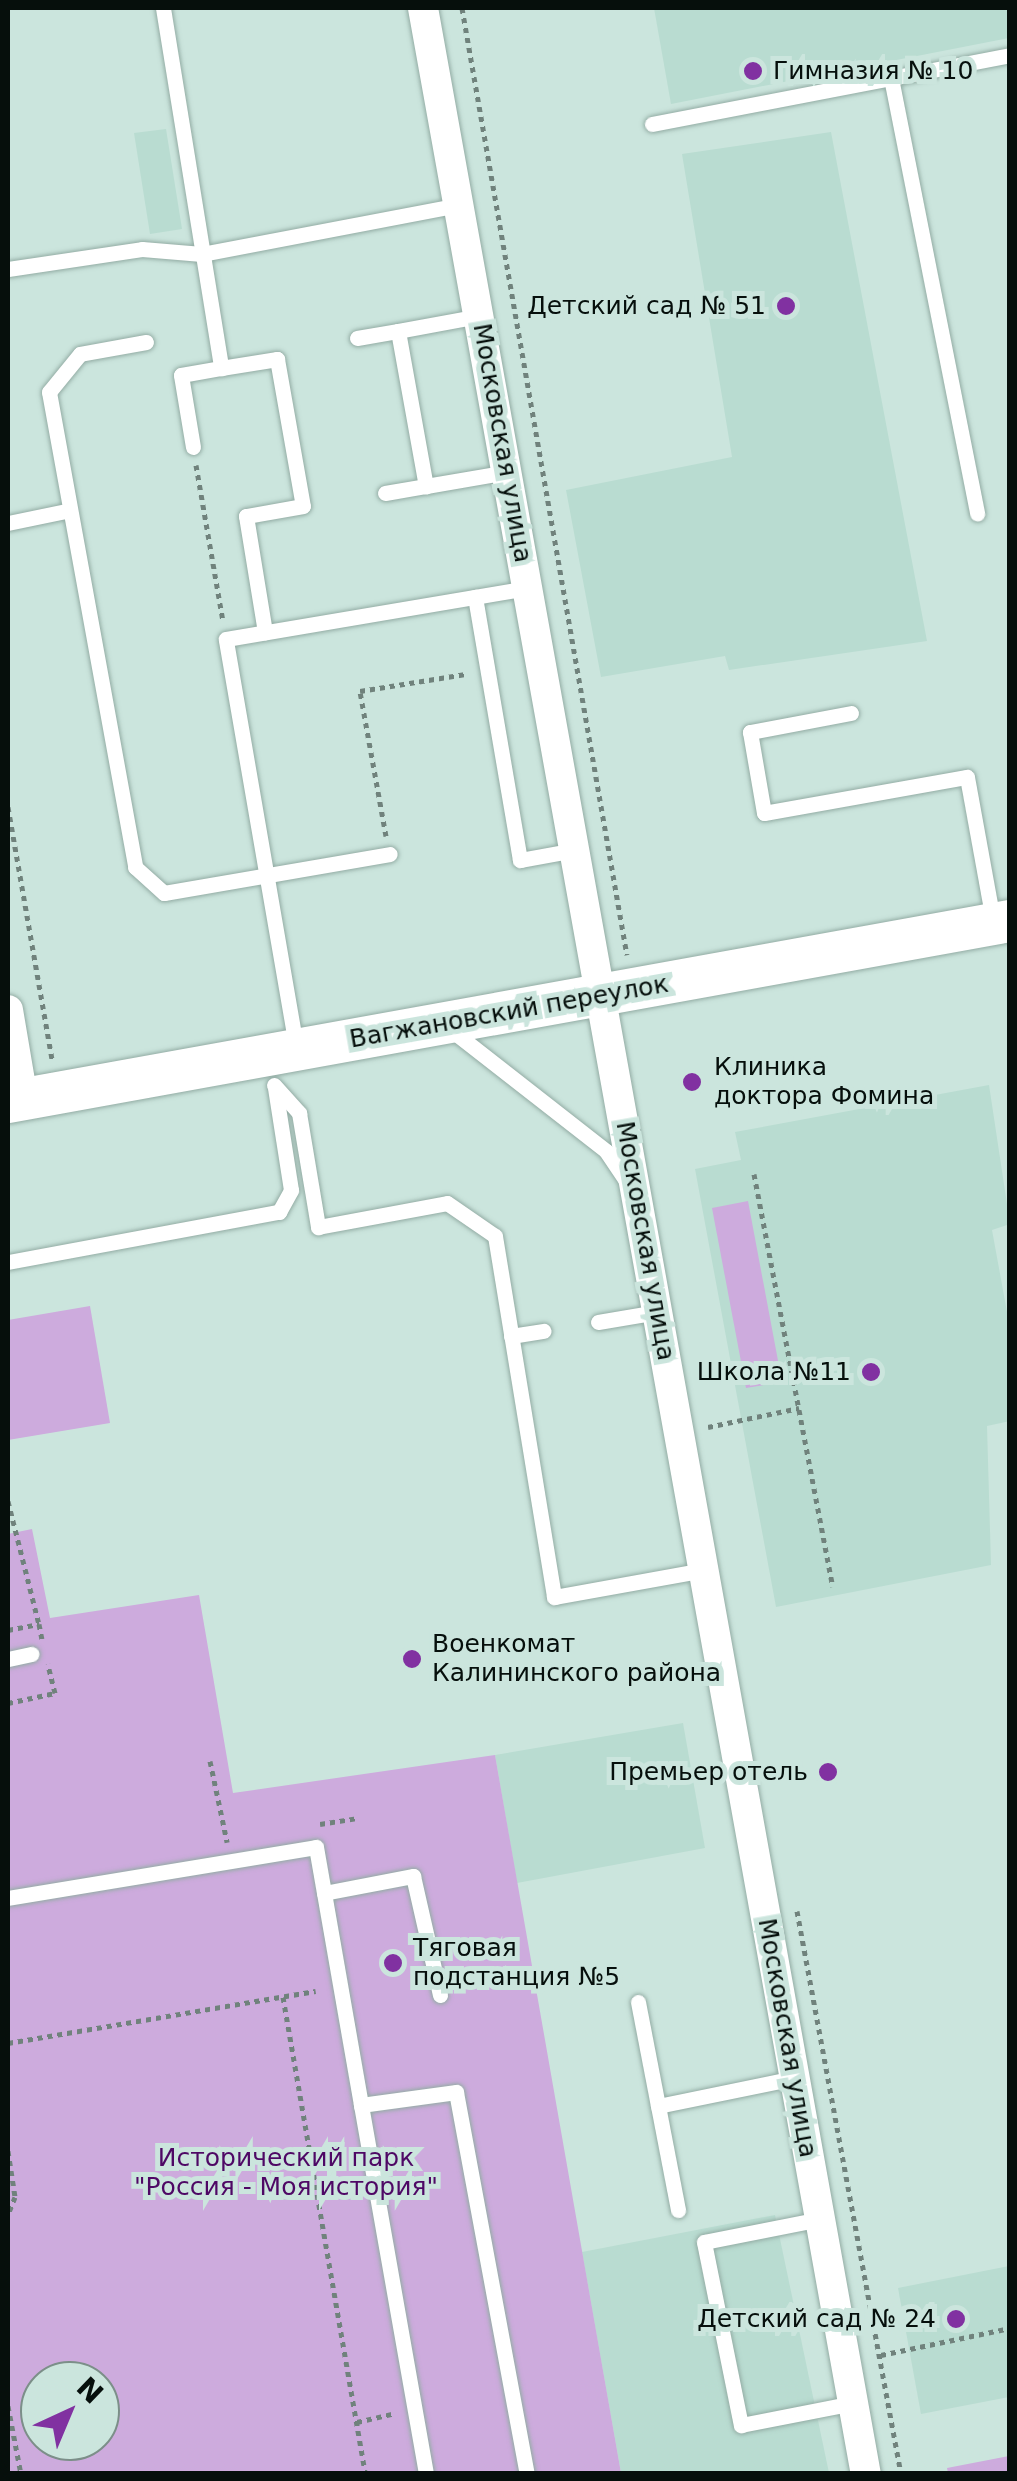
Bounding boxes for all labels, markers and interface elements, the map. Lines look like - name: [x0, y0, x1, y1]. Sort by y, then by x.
- place label: Гимназия № 10: [773, 56, 973, 86]
- marker: Гимназия № 10: [742, 60, 764, 82]
- place label: Детский сад № 51: [527, 291, 766, 321]
- marker: Детский сад № 51: [775, 295, 797, 317]
- street label: Московская улица: [466, 321, 538, 565]
- street label: Вагжановский переулок: [347, 969, 671, 1055]
- place label: Клиника доктора Фомина: [714, 1053, 934, 1112]
- marker: Клиника доктора Фомина: [679, 1069, 705, 1095]
- street label: Московская улица: [609, 1119, 681, 1363]
- place label: Школа №11: [697, 1357, 851, 1387]
- marker: Школа №11: [860, 1361, 882, 1383]
- place label: Военкомат Калининского района: [432, 1630, 721, 1689]
- marker: Военкомат Калининского района: [401, 1648, 423, 1670]
- place label: Премьер отель: [609, 1757, 808, 1787]
- marker: Премьер отель: [817, 1761, 839, 1783]
- street label: Московская улица: [751, 1916, 823, 2160]
- place label: Тяговая подстанция №5: [413, 1934, 620, 1993]
- marker: Тяговая подстанция №5: [382, 1952, 404, 1974]
- park label: Исторический парк "Россия - Моя история": [134, 2144, 438, 2203]
- place label: Детский сад № 24: [697, 2304, 936, 2334]
- marker: Детский сад № 24: [945, 2308, 967, 2330]
- north arrow: [20, 2361, 120, 2461]
- text: N: [70, 2370, 110, 2411]

